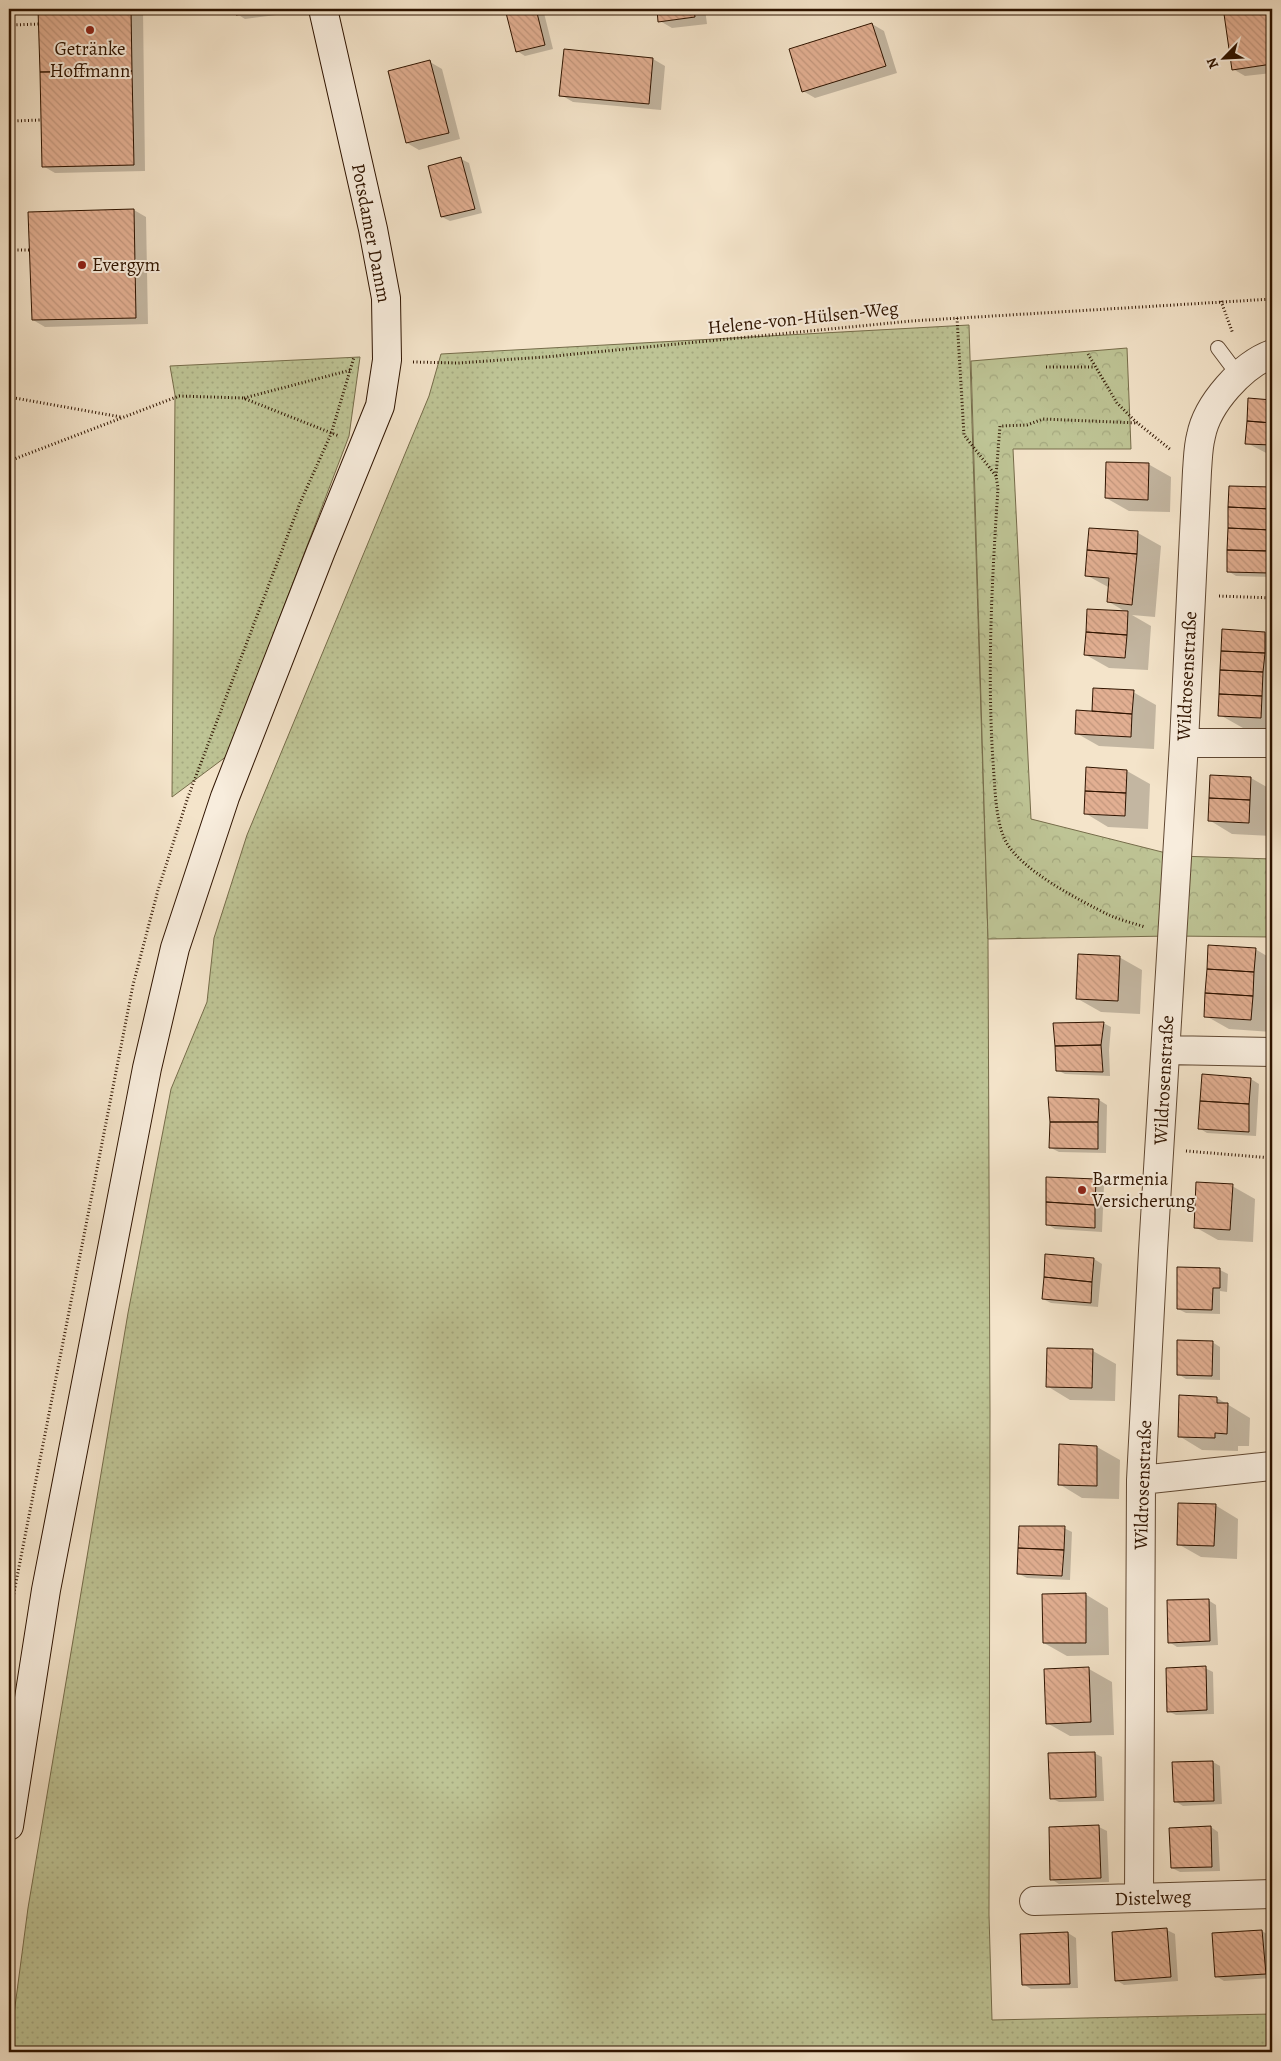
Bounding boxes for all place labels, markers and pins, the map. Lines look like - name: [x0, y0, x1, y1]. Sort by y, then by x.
- marker: Getränke Hoffmann: [84, 24, 96, 36]
- place label: Getränke Hoffmann: [50, 36, 130, 84]
- place label: Evergym: [92, 252, 161, 278]
- marker: Evergym: [76, 259, 88, 271]
- place label: Barmenia Versicherung: [1091, 1166, 1196, 1214]
- marker: Barmenia Versicherung: [1076, 1184, 1088, 1196]

